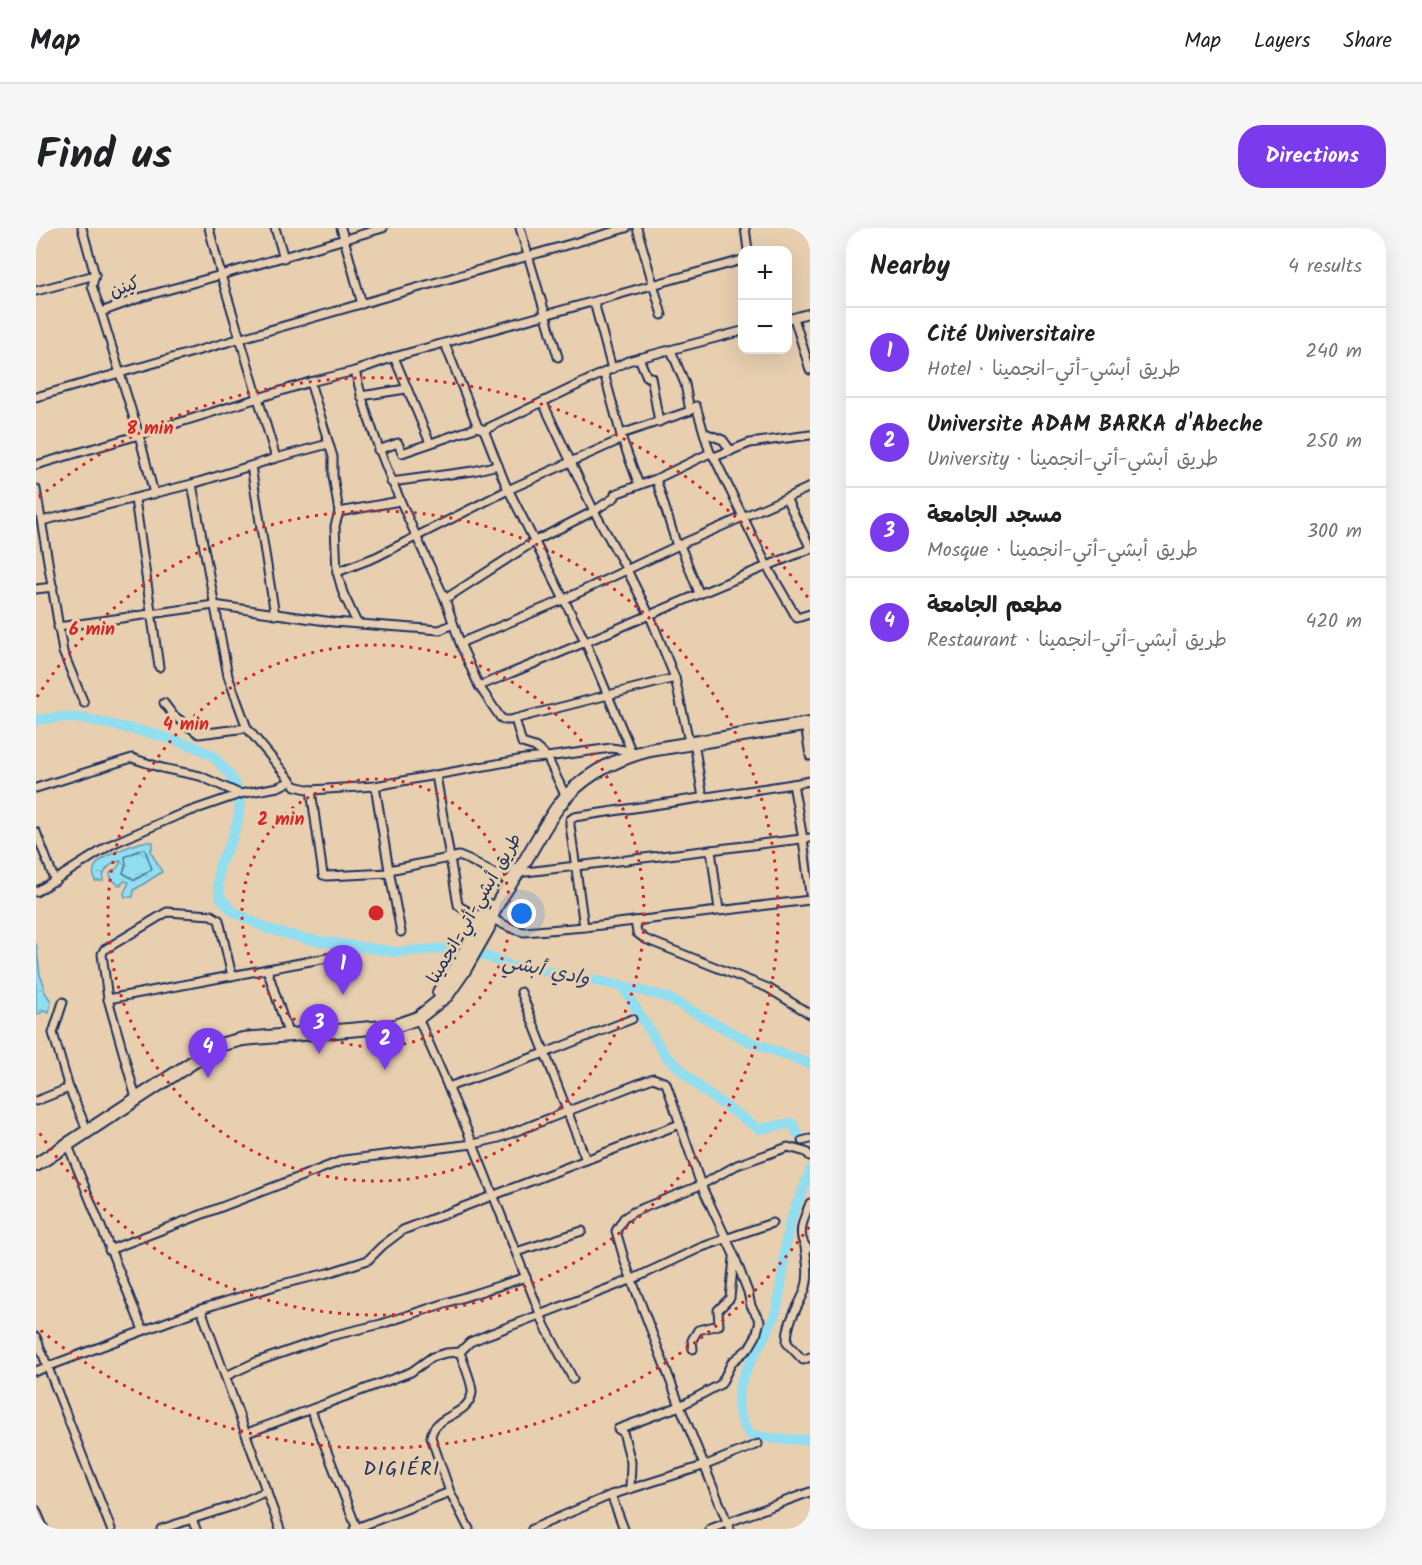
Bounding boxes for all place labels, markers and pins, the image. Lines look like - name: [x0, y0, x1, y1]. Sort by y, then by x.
- centre of rings: [366, 903, 386, 923]
- pin: 1: [324, 946, 362, 995]
- pin: 3: [300, 1004, 338, 1054]
- pin: 2: [366, 1020, 404, 1070]
- pin: 4: [188, 1028, 228, 1078]

